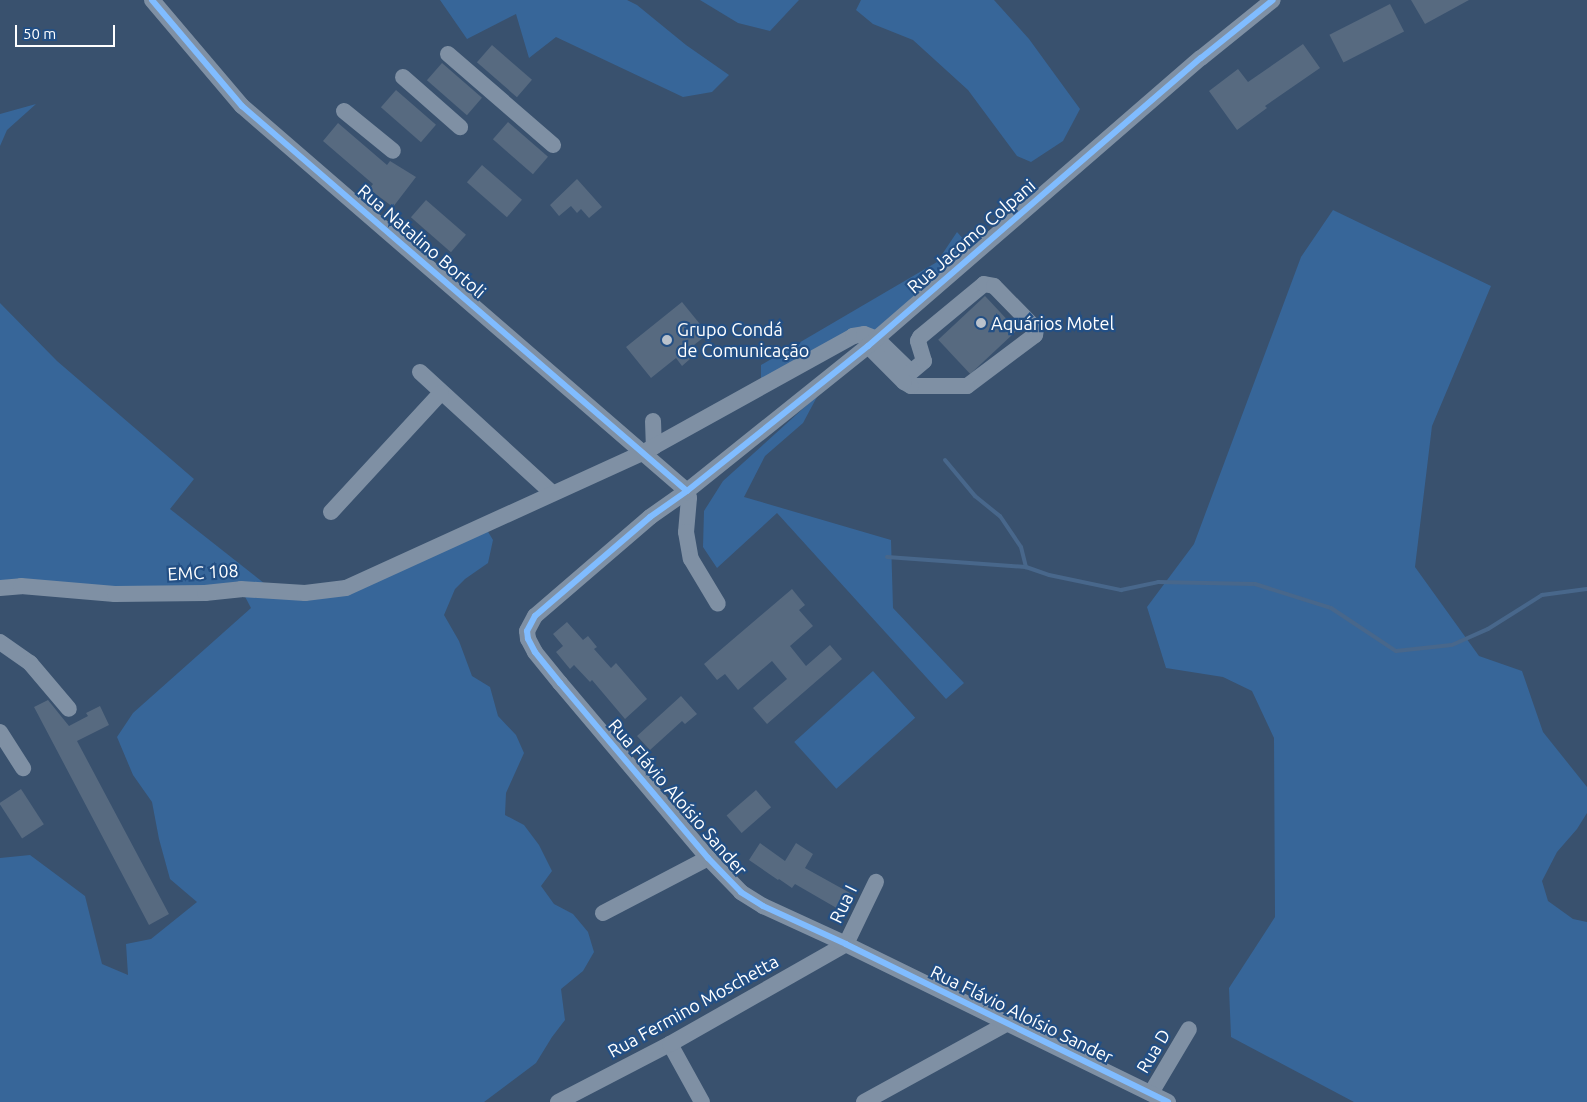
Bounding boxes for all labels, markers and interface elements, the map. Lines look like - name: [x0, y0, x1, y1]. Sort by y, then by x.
- scale bar: [18, 15, 118, 47]
- text: 50 m: [23, 25, 56, 42]
- street label: Rua Jacomo Colpani: [903, 174, 1039, 298]
- street label: Rua Natalino Bortoli: [354, 179, 490, 303]
- place label: Aquários Motel: [991, 312, 1114, 334]
- marker: Aquários Motel: [975, 317, 987, 329]
- place label: Grupo Condá de Comunicação: [677, 319, 809, 362]
- marker: Grupo Condá de Comunicação: [661, 334, 673, 346]
- street label: EMC 108: [167, 559, 239, 585]
- street label: Rua Flávio Aloísio Sander: [604, 714, 752, 880]
- street label: Rua I: [825, 882, 861, 926]
- street label: Rua Fermino Moschetta: [604, 950, 782, 1062]
- street label: Rua Flávio Aloísio Sander: [927, 960, 1117, 1068]
- street label: Rua D: [1131, 1025, 1175, 1077]

